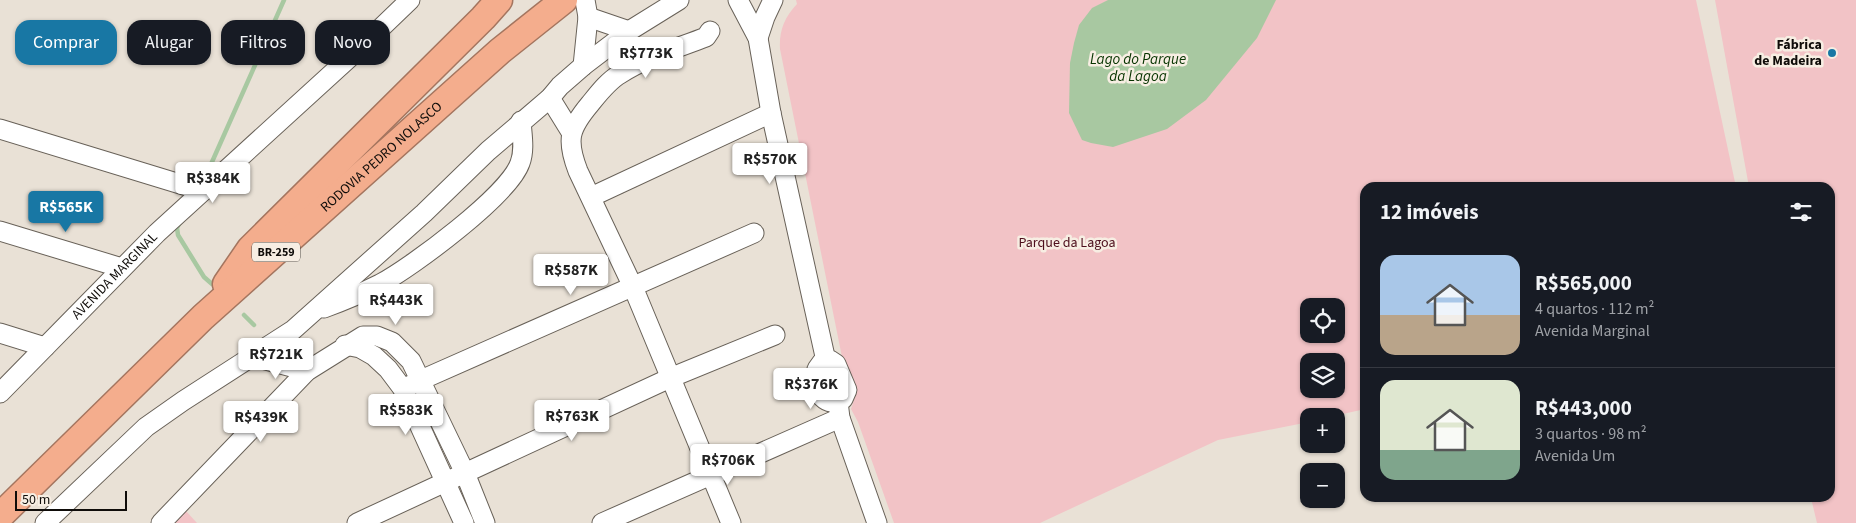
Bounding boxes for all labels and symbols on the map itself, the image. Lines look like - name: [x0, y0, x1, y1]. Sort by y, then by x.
- place label: Fábrica de Madeira: [1754, 35, 1822, 71]
- pin: R$773K: [605, 36, 687, 79]
- marker: Fábrica de Madeira: [1826, 47, 1838, 59]
- water label: Lago do Parque da Lagoa: [1090, 49, 1186, 87]
- street label: RODOVIA PEDRO NOLASCO: [316, 97, 447, 217]
- pin: R$570K: [729, 142, 811, 185]
- pin: R$384K: [172, 162, 254, 204]
- pin: R$565K: [25, 190, 107, 233]
- street label: AVENIDA MARGINAL: [67, 228, 162, 324]
- park label: Parque da Lagoa: [1018, 233, 1116, 253]
- road number: BR-259: [252, 242, 300, 262]
- pin: R$587K: [530, 254, 612, 296]
- pin: R$443K: [355, 284, 437, 326]
- pin: R$721K: [235, 338, 317, 380]
- pin: R$376K: [770, 368, 852, 410]
- pin: R$583K: [365, 394, 447, 436]
- pin: R$439K: [220, 400, 302, 443]
- pin: R$763K: [531, 400, 613, 442]
- pin: R$706K: [687, 444, 769, 486]
- scale bar: [15, 488, 128, 511]

